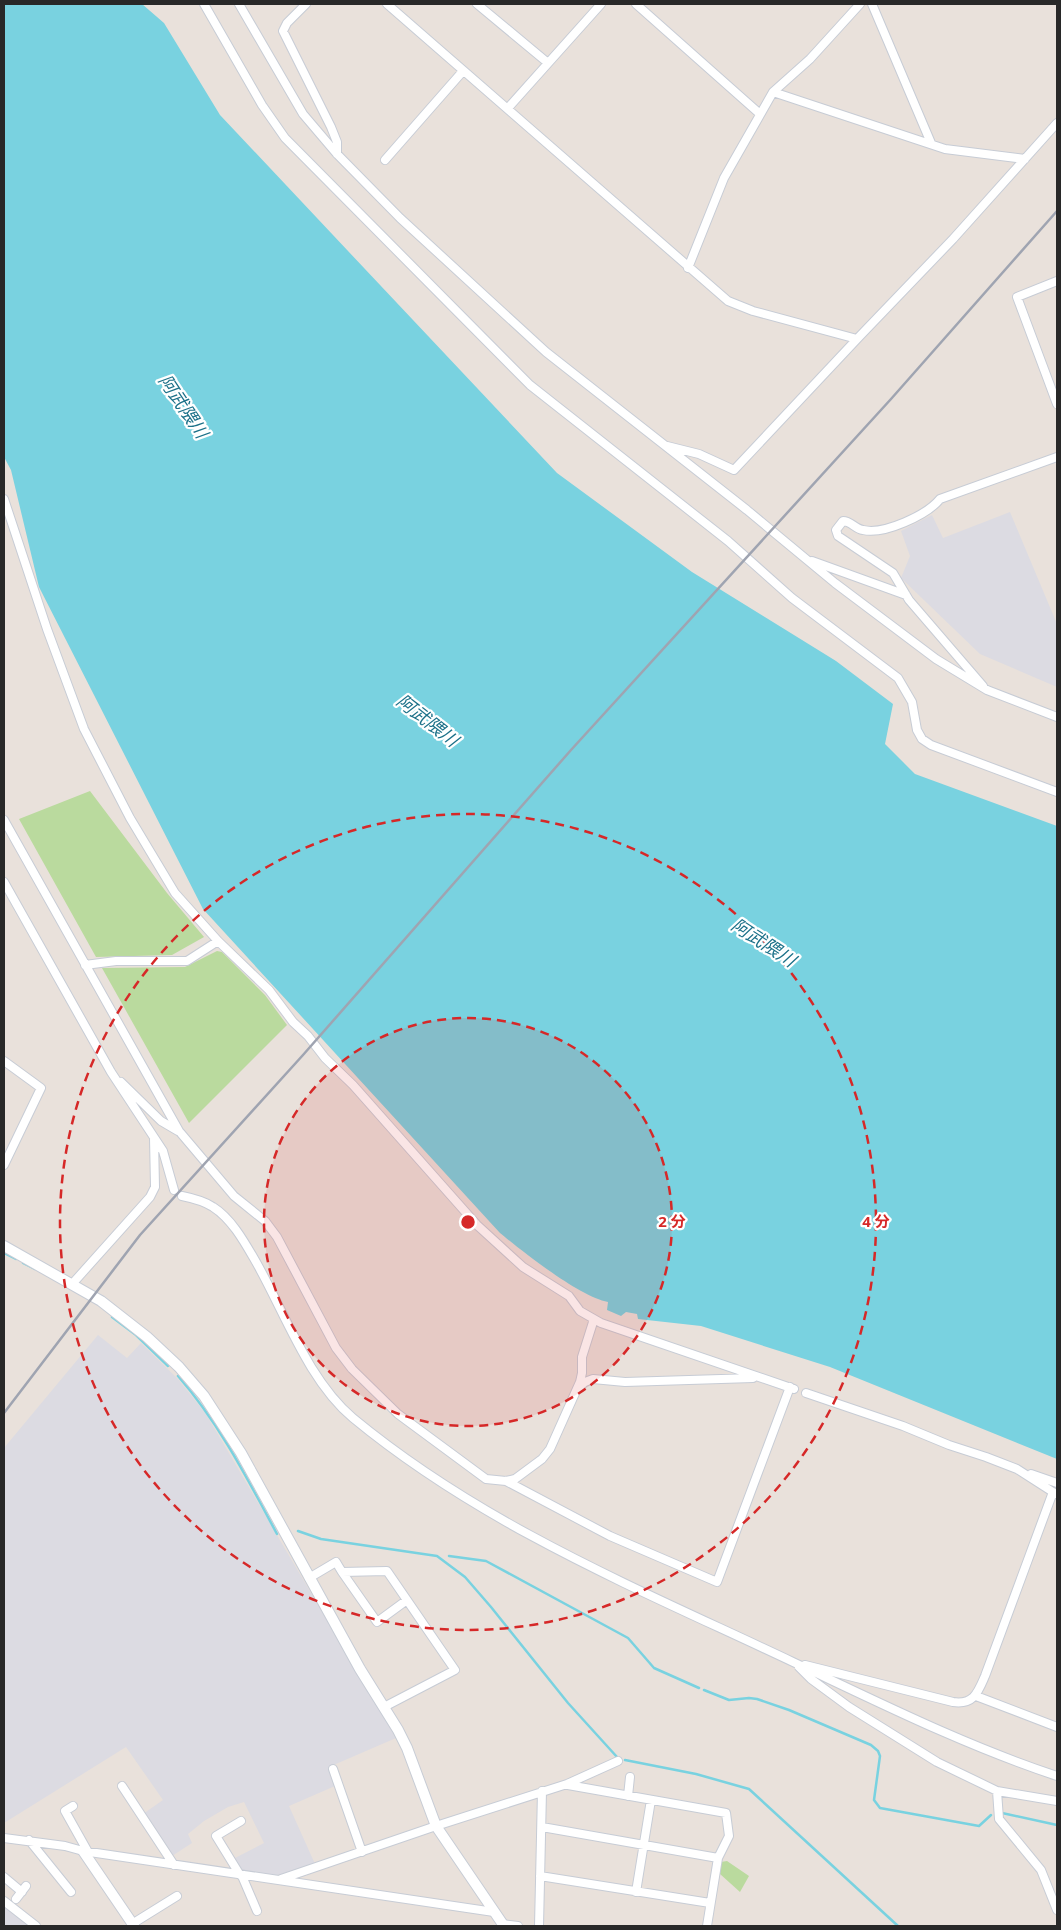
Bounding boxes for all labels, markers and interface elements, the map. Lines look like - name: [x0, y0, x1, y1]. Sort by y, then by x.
- water label: 阿武隈川: [154, 369, 215, 444]
- water label: 阿武隈川: [392, 688, 465, 753]
- water label: 阿武隈川: [727, 912, 802, 973]
- text: 2 分: [658, 1211, 686, 1231]
- text: 4 分: [862, 1211, 890, 1231]
- centre of rings: [459, 1213, 477, 1231]

